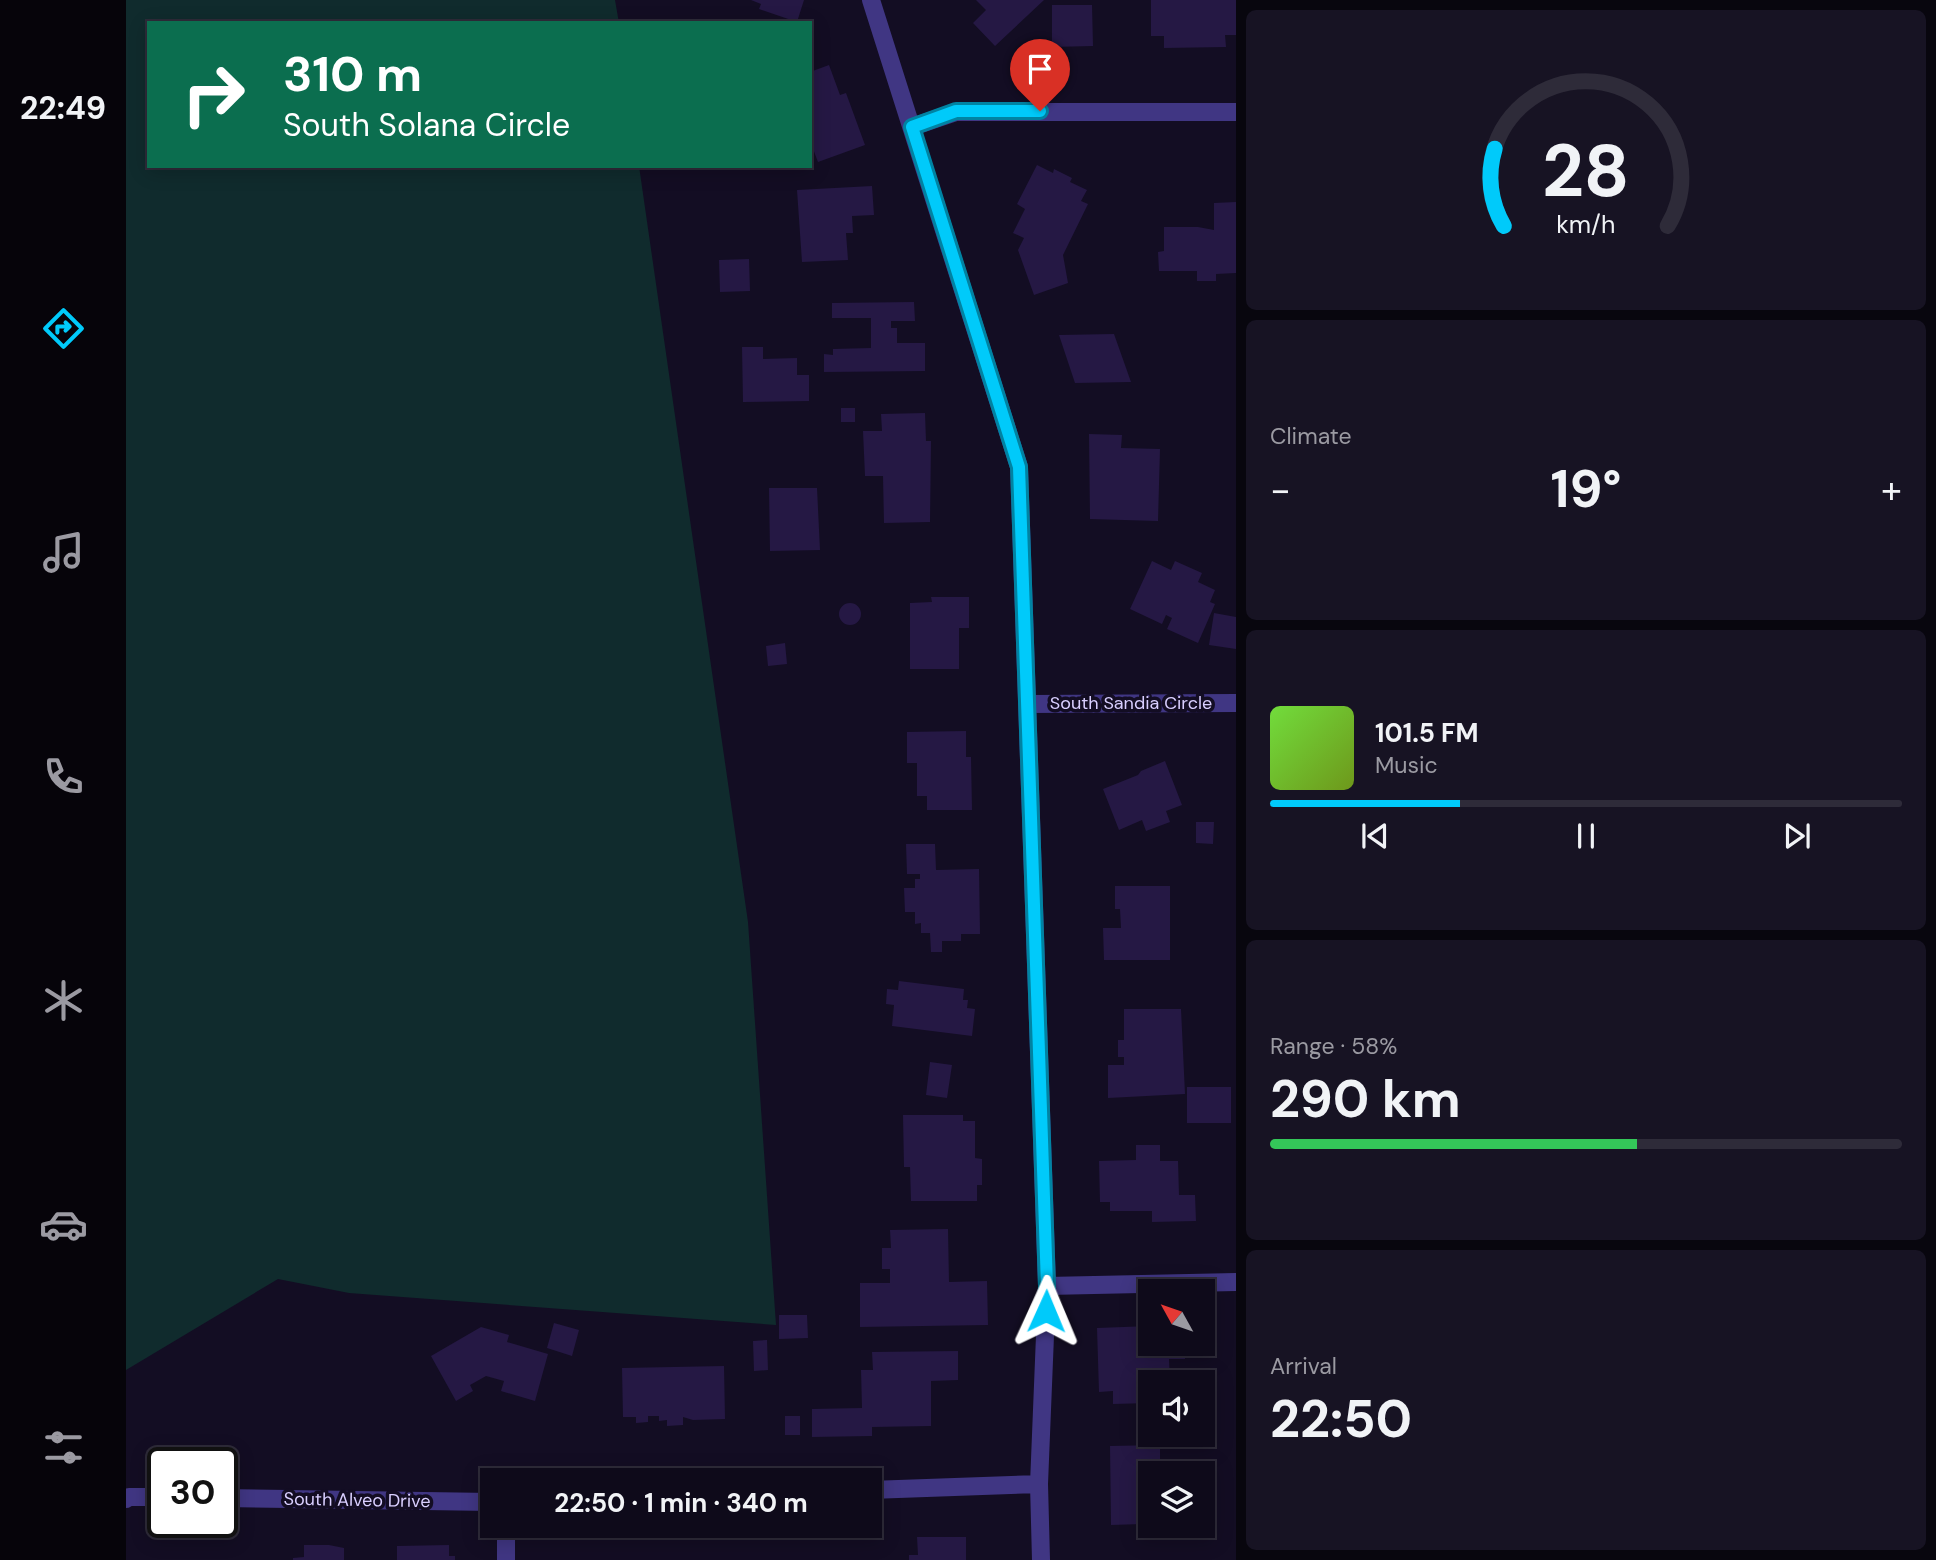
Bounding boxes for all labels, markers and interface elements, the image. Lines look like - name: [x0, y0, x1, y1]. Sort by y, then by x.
- pin: [1010, 39, 1070, 111]
- text: 310 m: [283, 42, 422, 106]
- icon: right: [168, 49, 259, 140]
- icon: arrive: [1021, 50, 1059, 88]
- text: 22:49: [20, 87, 106, 129]
- text: South Solana Circle: [283, 104, 570, 146]
- text: 28: [1542, 124, 1630, 219]
- text: km/h: [1556, 208, 1616, 241]
- icon: directions: [39, 304, 88, 353]
- text: Climate: [1270, 421, 1352, 451]
- text: 19°: [1551, 455, 1621, 523]
- text: −: [1270, 465, 1291, 515]
- text: +: [1881, 465, 1902, 515]
- icon: music: [39, 528, 88, 577]
- street label: South Sandia Circle: [1050, 691, 1212, 715]
- text: 101.5 FM: [1375, 716, 1479, 750]
- text: Music: [1375, 750, 1438, 780]
- icon: phone: [39, 752, 88, 801]
- icon: previous: [1356, 817, 1394, 855]
- icon: pause: [1567, 817, 1605, 855]
- icon: next: [1778, 817, 1816, 855]
- icon: climate: [39, 976, 88, 1025]
- text: Range · 58%: [1270, 1031, 1397, 1061]
- text: 290 km: [1270, 1065, 1461, 1133]
- icon: car: [39, 1200, 88, 1249]
- position arrow: [1009, 1274, 1083, 1348]
- north arrow: [1138, 1279, 1214, 1356]
- map controls: [1138, 1279, 1215, 1538]
- text: Arrival: [1270, 1351, 1337, 1381]
- button: sound: [1138, 1370, 1215, 1447]
- text: 22:50: [1270, 1385, 1412, 1453]
- icon: filters: [39, 1423, 88, 1472]
- speed limit sign: 30: [147, 1447, 238, 1538]
- button: layers: [1138, 1461, 1215, 1538]
- text: 22:50 · 1 min · 340 m: [554, 1486, 808, 1520]
- street label: South Alveo Drive: [283, 1487, 431, 1513]

